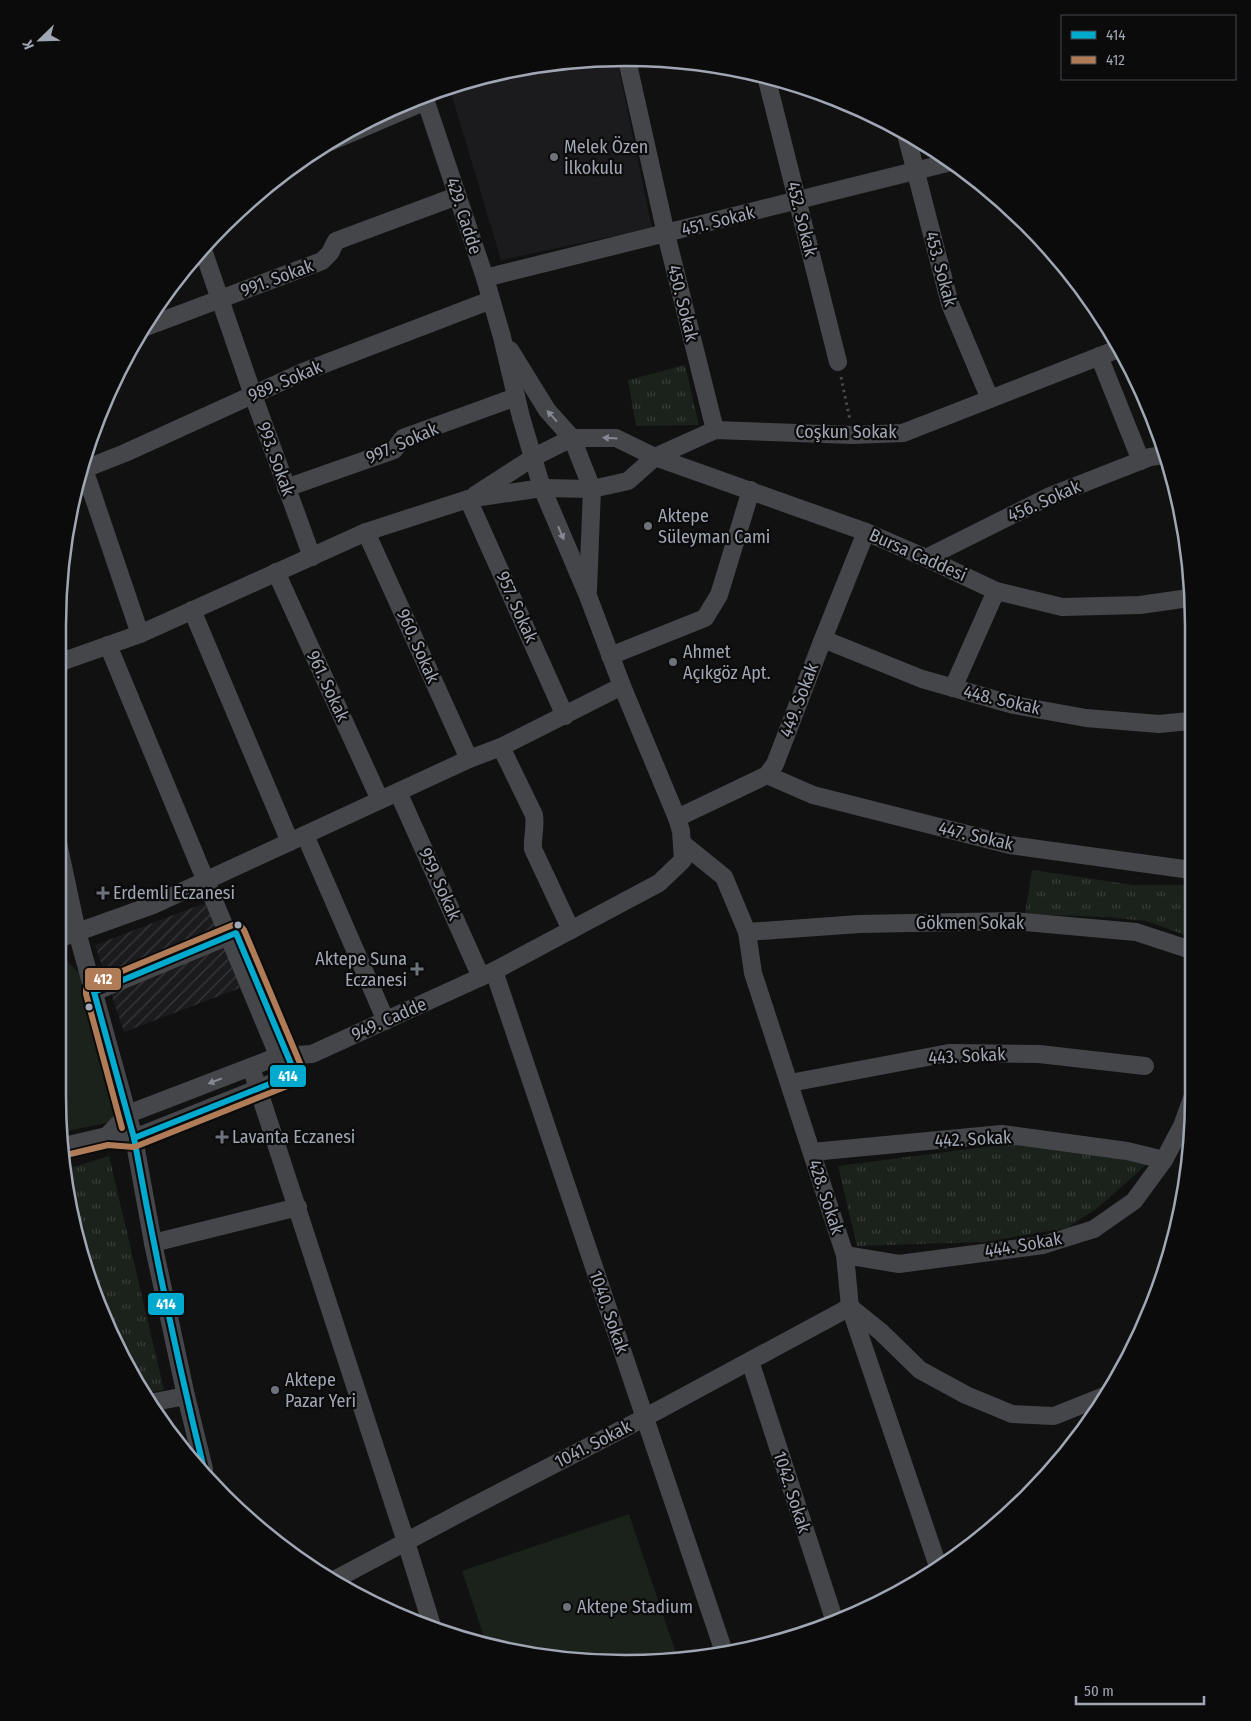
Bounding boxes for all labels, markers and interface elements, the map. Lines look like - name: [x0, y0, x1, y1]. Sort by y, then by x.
- north arrow: [15, 15, 65, 65]
- legend: [1061, 15, 1236, 80]
- text: 414: [1106, 26, 1126, 44]
- text: K: [19, 37, 38, 52]
- text: 412: [1106, 51, 1125, 69]
- place label: Melek Özen İlkokulu: [564, 136, 648, 179]
- marker: Melek Özen İlkokulu: [548, 151, 560, 163]
- street label: 429. Cadde: [441, 175, 487, 257]
- street label: 452. Sokak: [782, 179, 822, 259]
- street label: 451. Sokak: [679, 201, 757, 241]
- street label: 453. Sokak: [920, 229, 962, 309]
- street label: 991. Sokak: [238, 254, 317, 301]
- street label: 450. Sokak: [663, 263, 703, 344]
- street label: 989. Sokak: [245, 355, 326, 406]
- one-way arrow: [547, 410, 558, 423]
- street label: 997. Sokak: [363, 417, 442, 469]
- street label: 993. Sokak: [252, 419, 300, 500]
- street label: Coşkun Sokak: [795, 421, 897, 443]
- one-way arrow: [602, 434, 618, 442]
- street label: 456. Sokak: [1004, 475, 1084, 527]
- place label: Aktepe Süleyman Cami: [658, 505, 770, 548]
- marker: Aktepe Süleyman Cami: [642, 520, 654, 532]
- street label: Bursa Caddesi: [866, 524, 970, 586]
- one-way arrow: [558, 525, 565, 540]
- street label: 957. Sokak: [492, 568, 543, 647]
- street label: 960. Sokak: [392, 606, 444, 687]
- place label: Ahmet Açıkgöz Apt.: [683, 641, 771, 684]
- street label: 961. Sokak: [302, 647, 354, 725]
- marker: Ahmet Açıkgöz Apt.: [667, 656, 679, 668]
- street label: 449. Sokak: [775, 659, 823, 740]
- street label: 448. Sokak: [961, 680, 1043, 720]
- street label: 447. Sokak: [936, 817, 1016, 855]
- street label: 959. Sokak: [414, 844, 466, 924]
- place label: Erdemli Eczanesi: [113, 882, 235, 904]
- marker: Erdemli Eczanesi: [97, 887, 109, 899]
- street label: Gökmen Sokak: [916, 912, 1025, 934]
- unlabelled marker: [233, 920, 243, 930]
- place label: Aktepe Suna Eczanesi: [315, 948, 407, 991]
- marker: Aktepe Suna Eczanesi: [411, 963, 423, 975]
- line badge: 412: [84, 967, 122, 991]
- text: 412: [94, 971, 113, 988]
- street label: 949. Cadde: [348, 993, 430, 1045]
- unlabelled marker: [84, 1002, 94, 1012]
- street label: 443. Sokak: [928, 1043, 1007, 1069]
- line badge: 414: [269, 1064, 307, 1088]
- text: 414: [278, 1068, 298, 1085]
- one-way arrow: [208, 1077, 222, 1085]
- place label: Lavanta Eczanesi: [232, 1126, 355, 1148]
- street label: 442. Sokak: [934, 1126, 1013, 1152]
- marker: Lavanta Eczanesi: [216, 1131, 228, 1143]
- street label: 428. Sokak: [804, 1157, 849, 1238]
- street label: 444. Sokak: [983, 1227, 1064, 1263]
- street label: 1040. Sokak: [585, 1268, 634, 1357]
- line badge: 414: [147, 1292, 185, 1316]
- text: 414: [156, 1296, 176, 1313]
- place label: Aktepe Pazar Yeri: [285, 1369, 356, 1412]
- marker: Aktepe Pazar Yeri: [269, 1384, 281, 1396]
- street label: 1041. Sokak: [551, 1415, 635, 1473]
- street label: 1042. Sokak: [768, 1448, 816, 1536]
- place label: Aktepe Stadium: [577, 1596, 693, 1618]
- marker: Aktepe Stadium: [561, 1601, 573, 1613]
- scale bar: [1076, 1674, 1204, 1706]
- text: 50 m: [1084, 1682, 1114, 1700]

